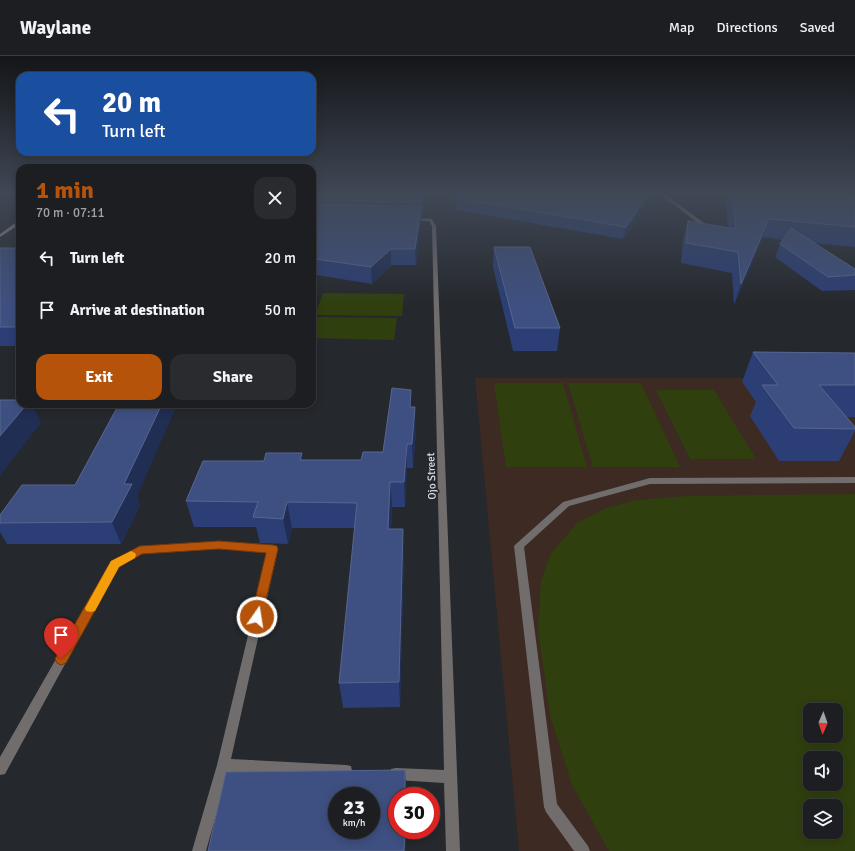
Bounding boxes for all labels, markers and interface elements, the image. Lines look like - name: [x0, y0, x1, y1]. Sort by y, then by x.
- text: Waylane: [20, 16, 91, 40]
- text: Map: [669, 19, 695, 36]
- text: Directions: [717, 19, 778, 36]
- text: Saved: [800, 19, 835, 36]
- text: 20 m: [102, 86, 161, 120]
- icon: left: [36, 88, 88, 140]
- text: Turn left: [102, 120, 165, 142]
- text: 1 min: [36, 175, 94, 205]
- button: close: [254, 177, 296, 219]
- text: 70 m · 07:11: [36, 205, 105, 221]
- icon: left: [36, 247, 58, 269]
- text: Turn left: [70, 249, 124, 267]
- text: 20 m: [265, 249, 296, 267]
- icon: arrive: [36, 299, 58, 321]
- text: Arrive at destination: [70, 301, 205, 319]
- text: 50 m: [265, 301, 296, 319]
- button: Exit: [36, 354, 162, 400]
- button: Share: [170, 354, 296, 400]
- street label: Ojo Street: [424, 452, 439, 500]
- position arrow: [236, 596, 278, 638]
- pin: [44, 618, 78, 659]
- icon: arrive: [50, 624, 72, 646]
- north arrow: [803, 703, 843, 743]
- map controls: [803, 703, 843, 839]
- button: sound: [803, 751, 843, 791]
- speed limit sign: 30: [388, 787, 440, 839]
- text: 23: [343, 795, 365, 820]
- button: layers: [803, 799, 843, 839]
- text: km/h: [343, 817, 365, 829]

